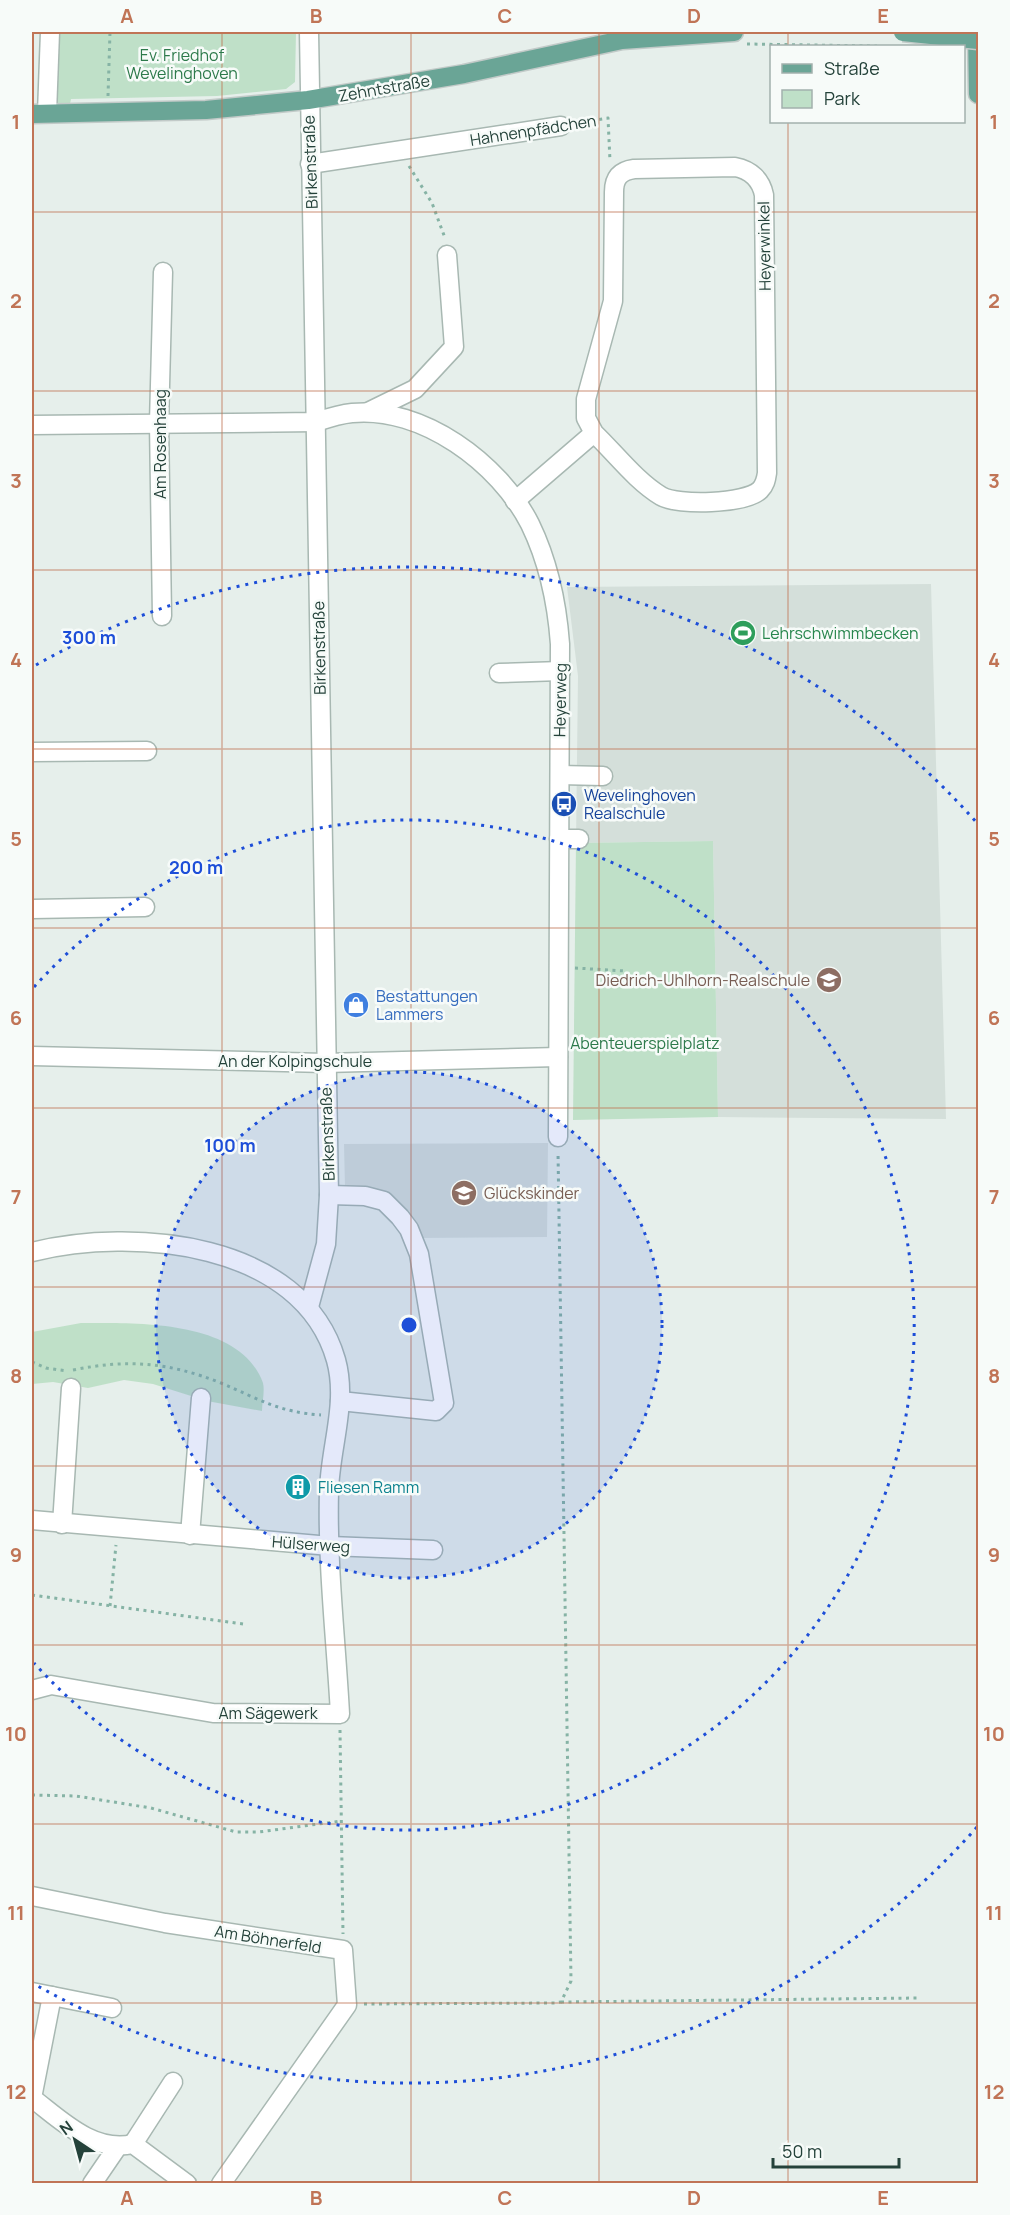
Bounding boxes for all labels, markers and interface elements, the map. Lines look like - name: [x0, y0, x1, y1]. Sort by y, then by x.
- text: A: [120, 2, 134, 29]
- text: B: [310, 2, 323, 29]
- text: C: [498, 2, 512, 29]
- text: D: [687, 2, 701, 29]
- text: E: [877, 2, 889, 29]
- park label: Ev. Friedhof Wevelinghoven: [126, 44, 238, 84]
- legend: [770, 45, 965, 123]
- text: Straße: [824, 56, 880, 80]
- street label: Zehntstraße: [336, 69, 432, 107]
- text: Park: [824, 86, 861, 110]
- text: 1: [12, 108, 20, 135]
- text: 1: [990, 108, 998, 135]
- street label: Hahnenpfädchen: [468, 109, 598, 151]
- street label: Birkenstraße: [297, 115, 323, 209]
- street label: Heyerwinkel: [752, 201, 776, 291]
- text: 2: [10, 287, 22, 314]
- text: 2: [988, 287, 1000, 314]
- street label: Am Rosenhaag: [149, 389, 171, 499]
- text: 3: [10, 467, 22, 494]
- text: 3: [988, 467, 1000, 494]
- street label: Birkenstraße: [307, 601, 331, 695]
- sports icon: Lehrschwimmbecken: [728, 618, 758, 648]
- place label: Lehrschwimmbecken: [762, 622, 918, 644]
- text: 300 m: [62, 625, 116, 649]
- text: 4: [10, 646, 22, 673]
- text: 4: [988, 646, 1000, 673]
- street label: Heyerweg: [548, 663, 572, 737]
- place label: Wevelinghoven Realschule: [584, 784, 696, 824]
- bus stop icon: Wevelinghoven Realschule: [549, 789, 579, 819]
- text: 5: [10, 825, 22, 852]
- text: 5: [988, 825, 1000, 852]
- text: 200 m: [169, 855, 223, 879]
- school or university icon: Diedrich-Uhlhorn-Realschule: [814, 965, 844, 995]
- place label: Diedrich-Uhlhorn-Realschule: [595, 969, 810, 991]
- place label: Bestattungen Lammers: [376, 985, 478, 1025]
- shop icon: Bestattungen Lammers: [341, 990, 371, 1020]
- text: 6: [10, 1004, 22, 1031]
- text: 6: [988, 1004, 1000, 1031]
- park label: Abenteuerspielplatz: [570, 1032, 720, 1054]
- street label: An der Kolpingschule: [218, 1050, 372, 1072]
- street label: Birkenstraße: [314, 1087, 340, 1181]
- text: 100 m: [204, 1133, 256, 1157]
- school or university icon: Glückskinder: [449, 1178, 479, 1208]
- place label: Glückskinder: [484, 1182, 580, 1204]
- text: 7: [11, 1183, 21, 1210]
- text: 7: [989, 1183, 999, 1210]
- centre of rings: [399, 1315, 419, 1335]
- text: 8: [10, 1362, 22, 1389]
- text: 8: [988, 1362, 1000, 1389]
- building icon: Fliesen Ramm: [283, 1472, 313, 1502]
- place label: Fliesen Ramm: [318, 1476, 419, 1498]
- street label: Hülserweg: [271, 1530, 351, 1558]
- text: 9: [10, 1541, 22, 1568]
- text: 9: [988, 1541, 1000, 1568]
- street label: Am Sägewerk: [218, 1702, 319, 1724]
- text: 10: [5, 1720, 27, 1747]
- text: 10: [983, 1720, 1005, 1747]
- text: 11: [7, 1899, 25, 1926]
- text: 11: [985, 1899, 1003, 1926]
- street label: Am Böhnerfeld: [213, 1920, 323, 1958]
- text: 12: [6, 2078, 26, 2105]
- text: 12: [984, 2078, 1004, 2105]
- north arrow: [45, 2110, 105, 2170]
- text: N: [55, 2116, 77, 2140]
- scale bar: [773, 2131, 899, 2169]
- text: 50 m: [782, 2139, 822, 2163]
- text: A: [120, 2184, 134, 2211]
- text: B: [310, 2184, 323, 2211]
- text: C: [498, 2184, 512, 2211]
- text: D: [687, 2184, 701, 2211]
- text: E: [877, 2184, 889, 2211]

